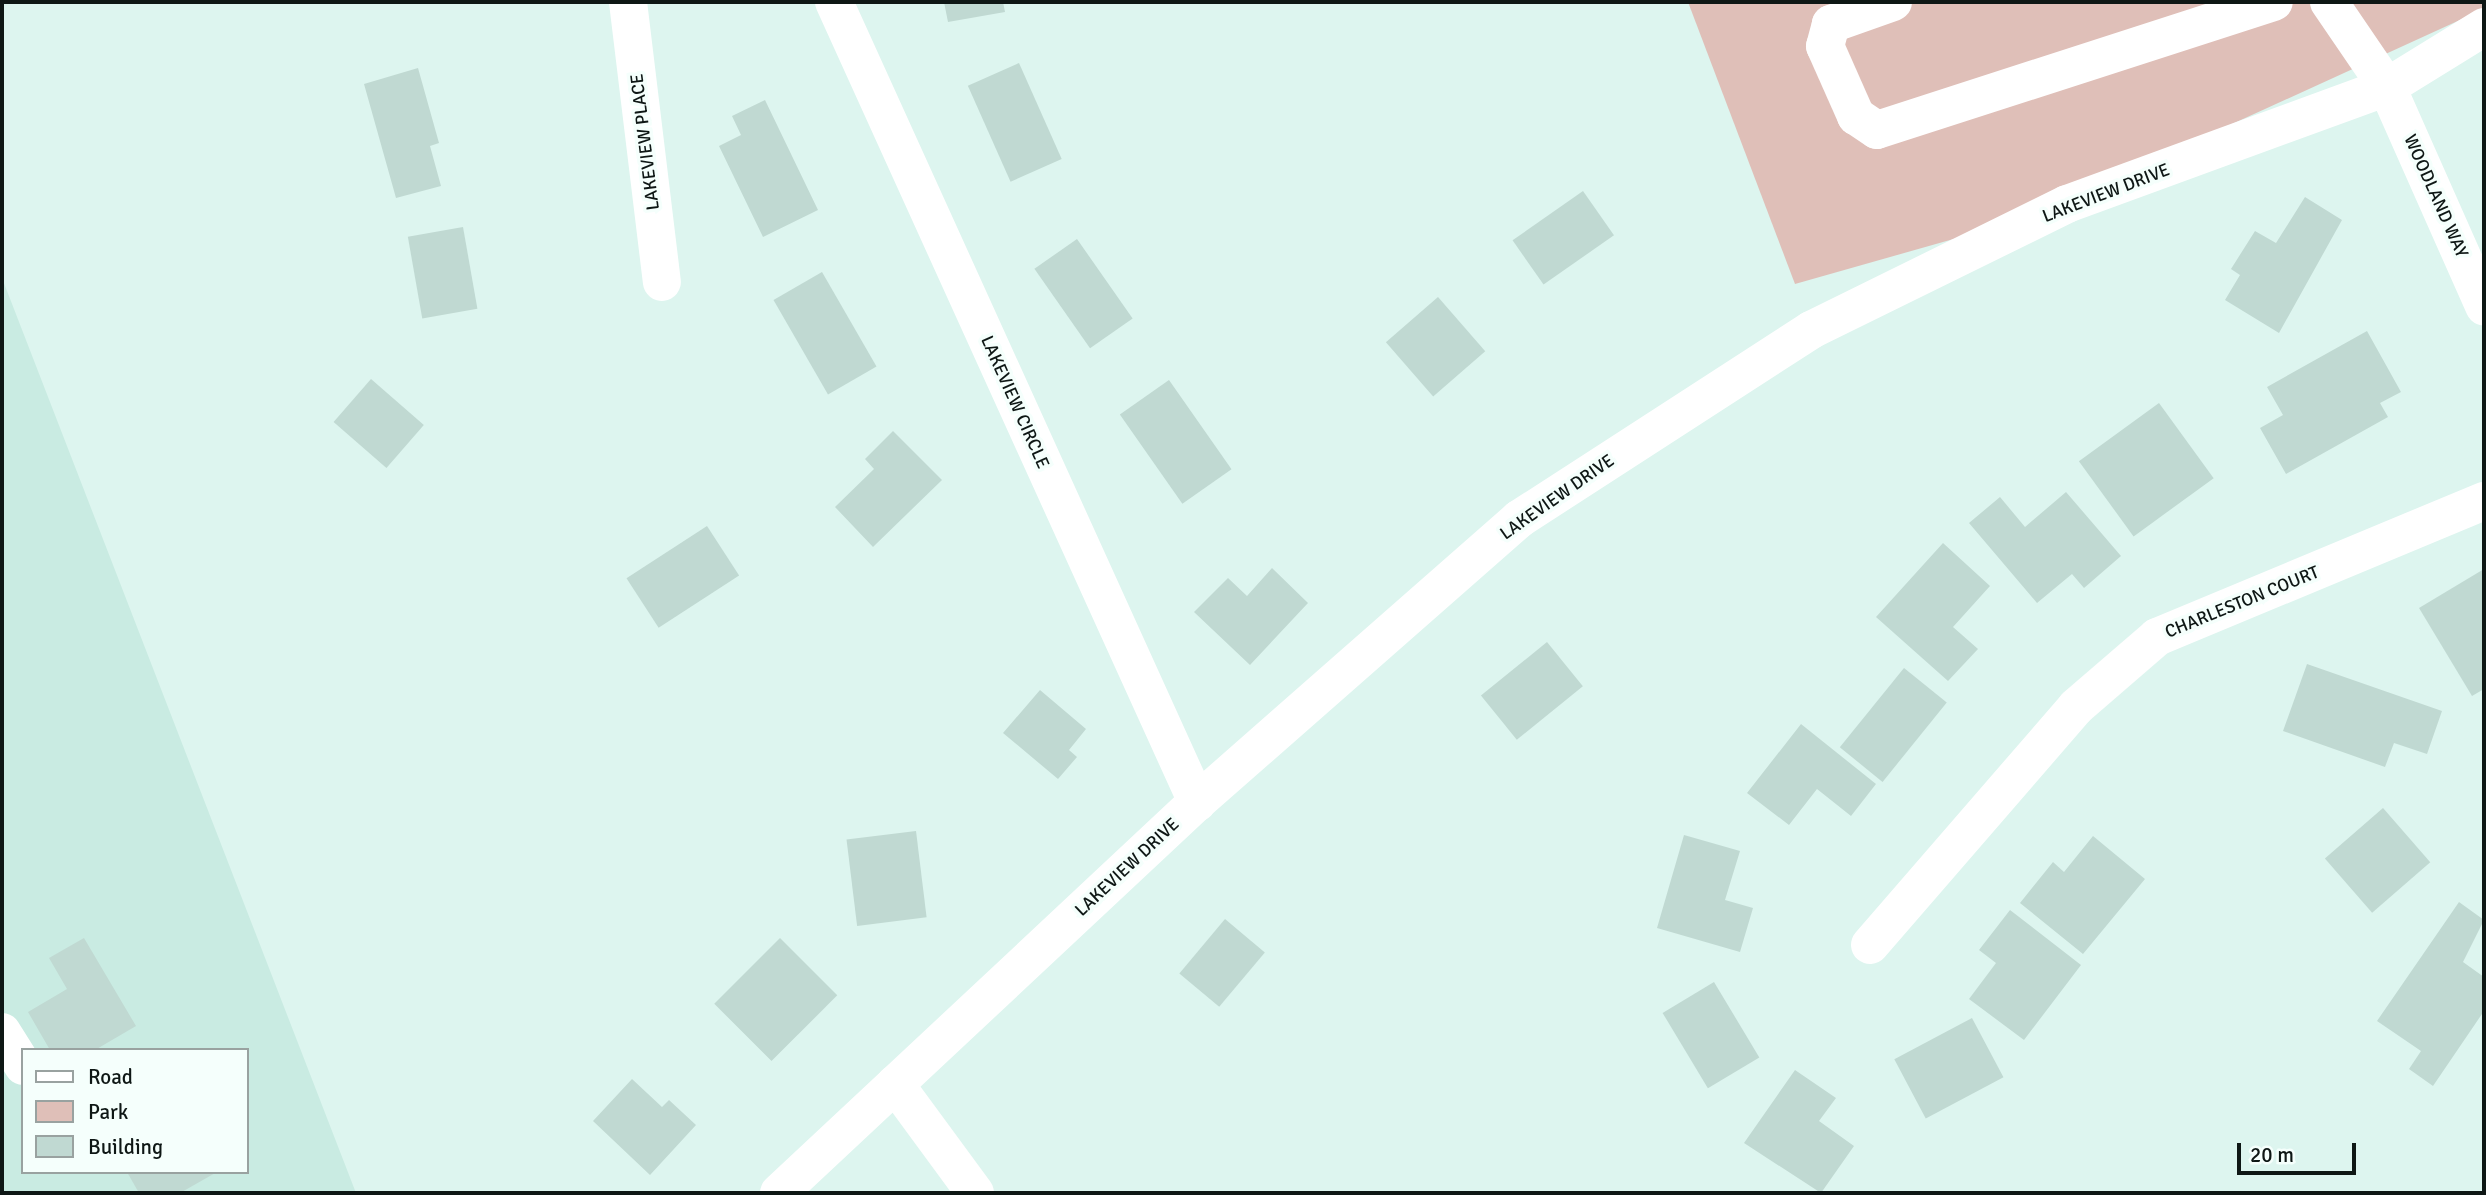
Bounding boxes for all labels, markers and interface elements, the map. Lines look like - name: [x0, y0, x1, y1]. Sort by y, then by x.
- street label: LAKEVIEW PLACE: [626, 72, 664, 212]
- street label: WOODLAND WAY: [2399, 131, 2473, 261]
- street label: LAKEVIEW DRIVE: [2039, 159, 2173, 227]
- street label: LAKEVIEW CIRCLE: [976, 332, 1054, 472]
- street label: LAKEVIEW DRIVE: [1496, 450, 1618, 544]
- street label: CHARLESTON COURT: [2162, 561, 2322, 643]
- street label: LAKEVIEW DRIVE: [1070, 813, 1184, 921]
- legend: [21, 1048, 248, 1174]
- text: Road: [88, 1064, 133, 1090]
- text: Park: [88, 1099, 128, 1125]
- scale bar: [2241, 1128, 2360, 1172]
- text: Building: [88, 1134, 163, 1160]
- text: 20 m: [2250, 1142, 2294, 1168]

